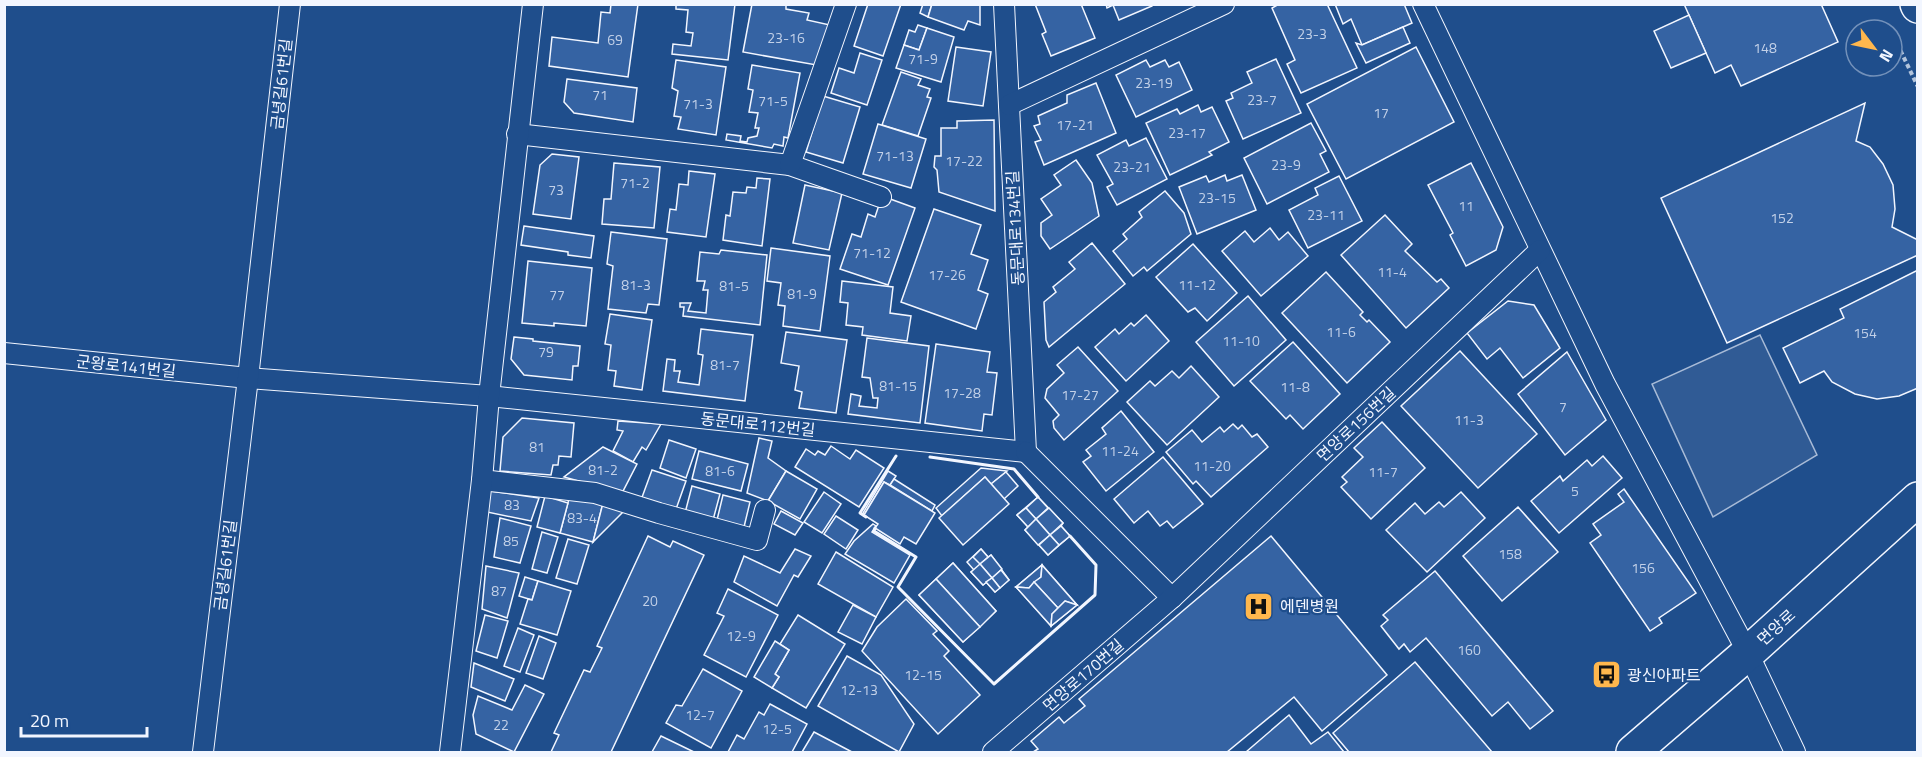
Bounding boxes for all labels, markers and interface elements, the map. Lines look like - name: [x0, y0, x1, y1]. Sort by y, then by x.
- north arrow: [1844, 18, 1904, 78]
- house number: 23-3: [1297, 23, 1327, 44]
- house number: 23-16: [767, 27, 805, 48]
- house number: 69: [607, 29, 623, 50]
- street label: 금녕길61번길: [264, 37, 298, 131]
- house number: 148: [1753, 37, 1777, 58]
- text: N: [1874, 45, 1900, 67]
- house number: 71-9: [908, 48, 938, 69]
- house number: 23-19: [1135, 72, 1173, 93]
- house number: 71: [592, 84, 608, 105]
- house number: 23-7: [1247, 89, 1277, 110]
- house number: 71-5: [758, 90, 788, 111]
- house number: 71-3: [683, 93, 713, 114]
- house number: 17: [1373, 102, 1389, 123]
- house number: 17-21: [1056, 114, 1094, 135]
- house number: 23-17: [1168, 122, 1206, 143]
- house number: 71-13: [876, 145, 914, 166]
- house number: 17-22: [945, 150, 983, 171]
- house number: 23-9: [1271, 154, 1301, 175]
- house number: 23-21: [1113, 156, 1151, 177]
- street label: 동문대로134번길: [1000, 170, 1030, 286]
- house number: 71-2: [620, 172, 650, 193]
- house number: 73: [548, 179, 564, 200]
- house number: 23-15: [1198, 187, 1236, 208]
- house number: 11: [1458, 195, 1474, 216]
- house number: 23-11: [1307, 204, 1345, 225]
- house number: 152: [1770, 207, 1794, 228]
- house number: 71-12: [853, 242, 891, 263]
- house number: 11-4: [1377, 261, 1407, 282]
- house number: 17-26: [928, 264, 966, 285]
- house number: 81-3: [621, 274, 651, 295]
- house number: 11-12: [1178, 274, 1216, 295]
- house number: 81-5: [719, 275, 749, 296]
- house number: 81-9: [787, 283, 817, 304]
- house number: 77: [549, 284, 565, 305]
- house number: 11-6: [1326, 321, 1356, 342]
- house number: 154: [1853, 322, 1877, 343]
- house number: 11-10: [1222, 330, 1260, 351]
- house number: 79: [538, 341, 554, 362]
- street label: 군왕로141번길: [75, 349, 177, 383]
- house number: 81-7: [710, 354, 740, 375]
- house number: 81-15: [879, 375, 917, 396]
- house number: 11-8: [1280, 376, 1310, 397]
- street label: 면앙로156번길: [1311, 381, 1401, 467]
- house number: 17-28: [943, 382, 981, 403]
- house number: 17-27: [1061, 384, 1099, 405]
- house number: 7: [1559, 396, 1567, 417]
- street label: 동문대로112번길: [699, 406, 817, 442]
- house number: 11-3: [1454, 409, 1484, 430]
- house number: 81: [529, 436, 545, 457]
- house number: 11-24: [1101, 440, 1139, 461]
- house number: 11-20: [1193, 455, 1231, 476]
- house number: 81-2: [588, 459, 618, 480]
- house number: 81-6: [705, 460, 735, 481]
- house number: 11-7: [1368, 461, 1398, 482]
- house number: 5: [1571, 480, 1579, 501]
- house number: 83: [504, 494, 520, 515]
- house number: 83-4: [567, 507, 597, 528]
- street label: 금녕길61번길: [208, 518, 242, 612]
- house number: 85: [503, 530, 519, 551]
- house number: 158: [1498, 543, 1522, 564]
- house number: 156: [1631, 557, 1655, 578]
- house number: 87: [491, 580, 507, 601]
- house number: 20: [642, 590, 658, 611]
- hospital icon: 에덴병원: [1243, 590, 1275, 622]
- place label: 에덴병원: [1280, 594, 1339, 618]
- street label: 면앙로: [1752, 603, 1801, 651]
- house number: 12-9: [726, 625, 756, 646]
- street label: 면앙로170번길: [1037, 633, 1129, 717]
- house number: 160: [1457, 639, 1481, 660]
- bus stop icon: 광신아파트: [1590, 659, 1622, 691]
- place label: 광신아파트: [1627, 663, 1701, 687]
- house number: 12-15: [904, 664, 942, 685]
- house number: 12-13: [840, 679, 878, 700]
- scale bar: [21, 700, 147, 738]
- house number: 12-7: [685, 704, 715, 725]
- text: 20 m: [30, 707, 69, 734]
- house number: 22: [493, 714, 509, 735]
- house number: 12-5: [762, 718, 792, 739]

